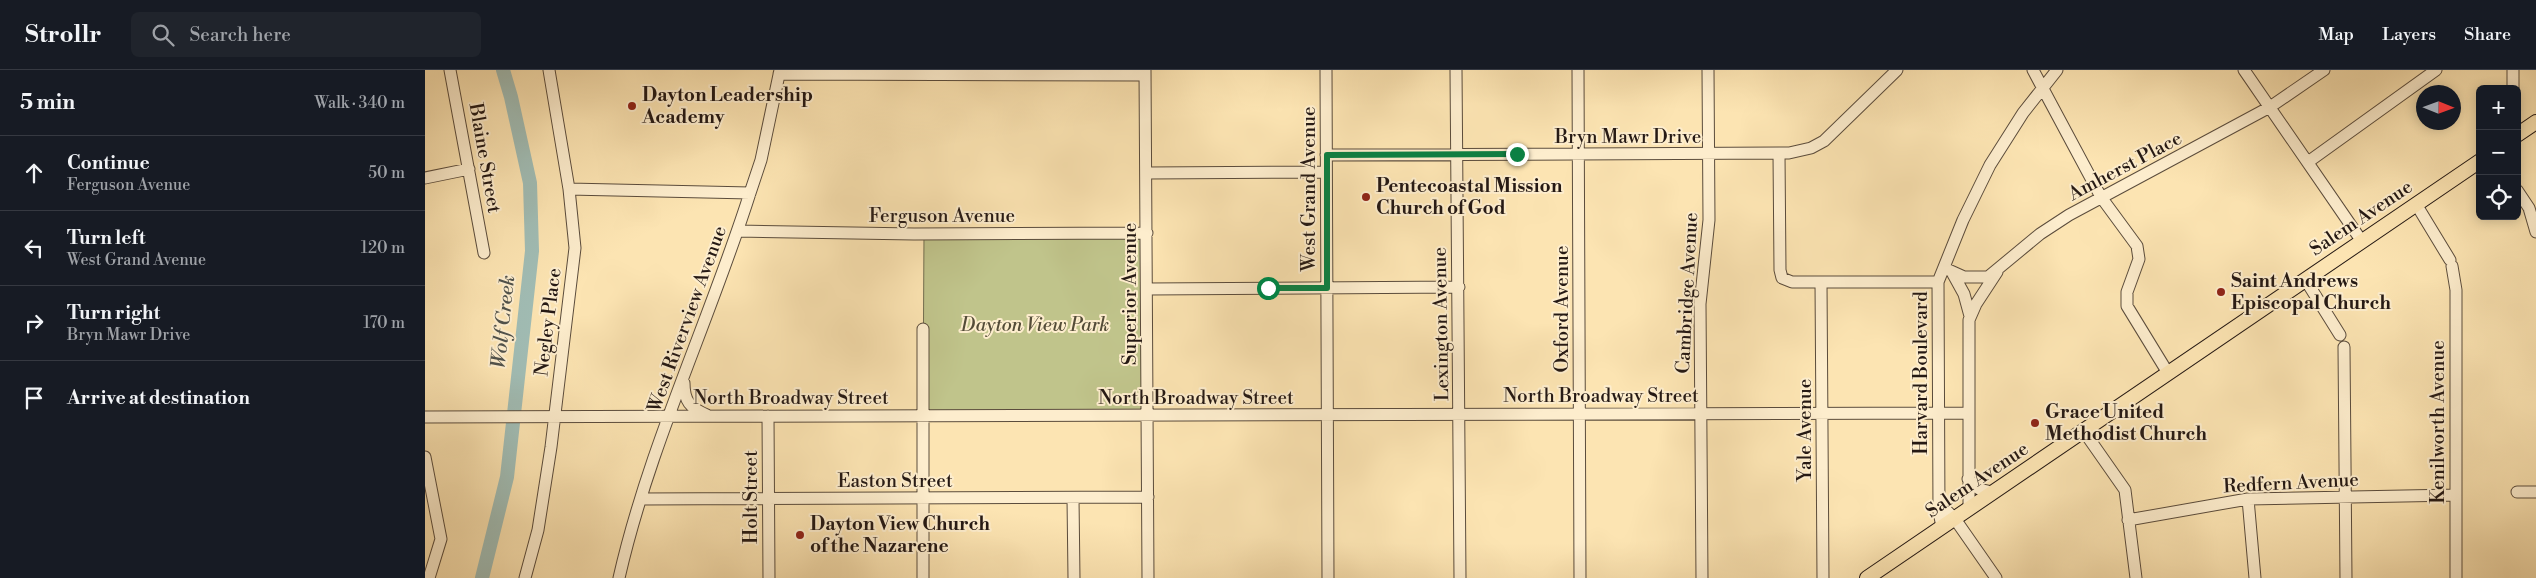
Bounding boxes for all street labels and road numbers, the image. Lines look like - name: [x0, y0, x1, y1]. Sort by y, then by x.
- street label: Blaine Street: [463, 100, 507, 215]
- street label: West Grand Avenue: [1297, 106, 1321, 273]
- street label: Bryn Mawr Drive: [1554, 125, 1701, 149]
- street label: Amherst Place: [2063, 126, 2186, 206]
- street label: Salem Avenue: [2305, 175, 2417, 261]
- street label: Ferguson Avenue: [869, 204, 1015, 228]
- street label: Cambridge Avenue: [1671, 212, 1703, 374]
- street label: West Riverview Avenue: [642, 222, 732, 416]
- street label: Superior Avenue: [1118, 223, 1142, 365]
- street label: Oxford Avenue: [1550, 245, 1574, 373]
- street label: Lexington Avenue: [1428, 247, 1454, 401]
- street label: Negley Place: [529, 266, 567, 378]
- street label: Harvard Boulevard: [1909, 291, 1933, 455]
- street label: Kenilworth Avenue: [2426, 340, 2450, 504]
- street label: Yale Avenue: [1793, 379, 1817, 482]
- street label: North Broadway Street: [1503, 384, 1699, 408]
- street label: North Broadway Street: [693, 386, 889, 410]
- street label: North Broadway Street: [1098, 386, 1294, 410]
- street label: Salem Avenue: [1921, 437, 2033, 523]
- street label: Holt Street: [739, 450, 763, 544]
- street label: Redfern Avenue: [2223, 467, 2359, 499]
- street label: Easton Street: [837, 469, 953, 493]

